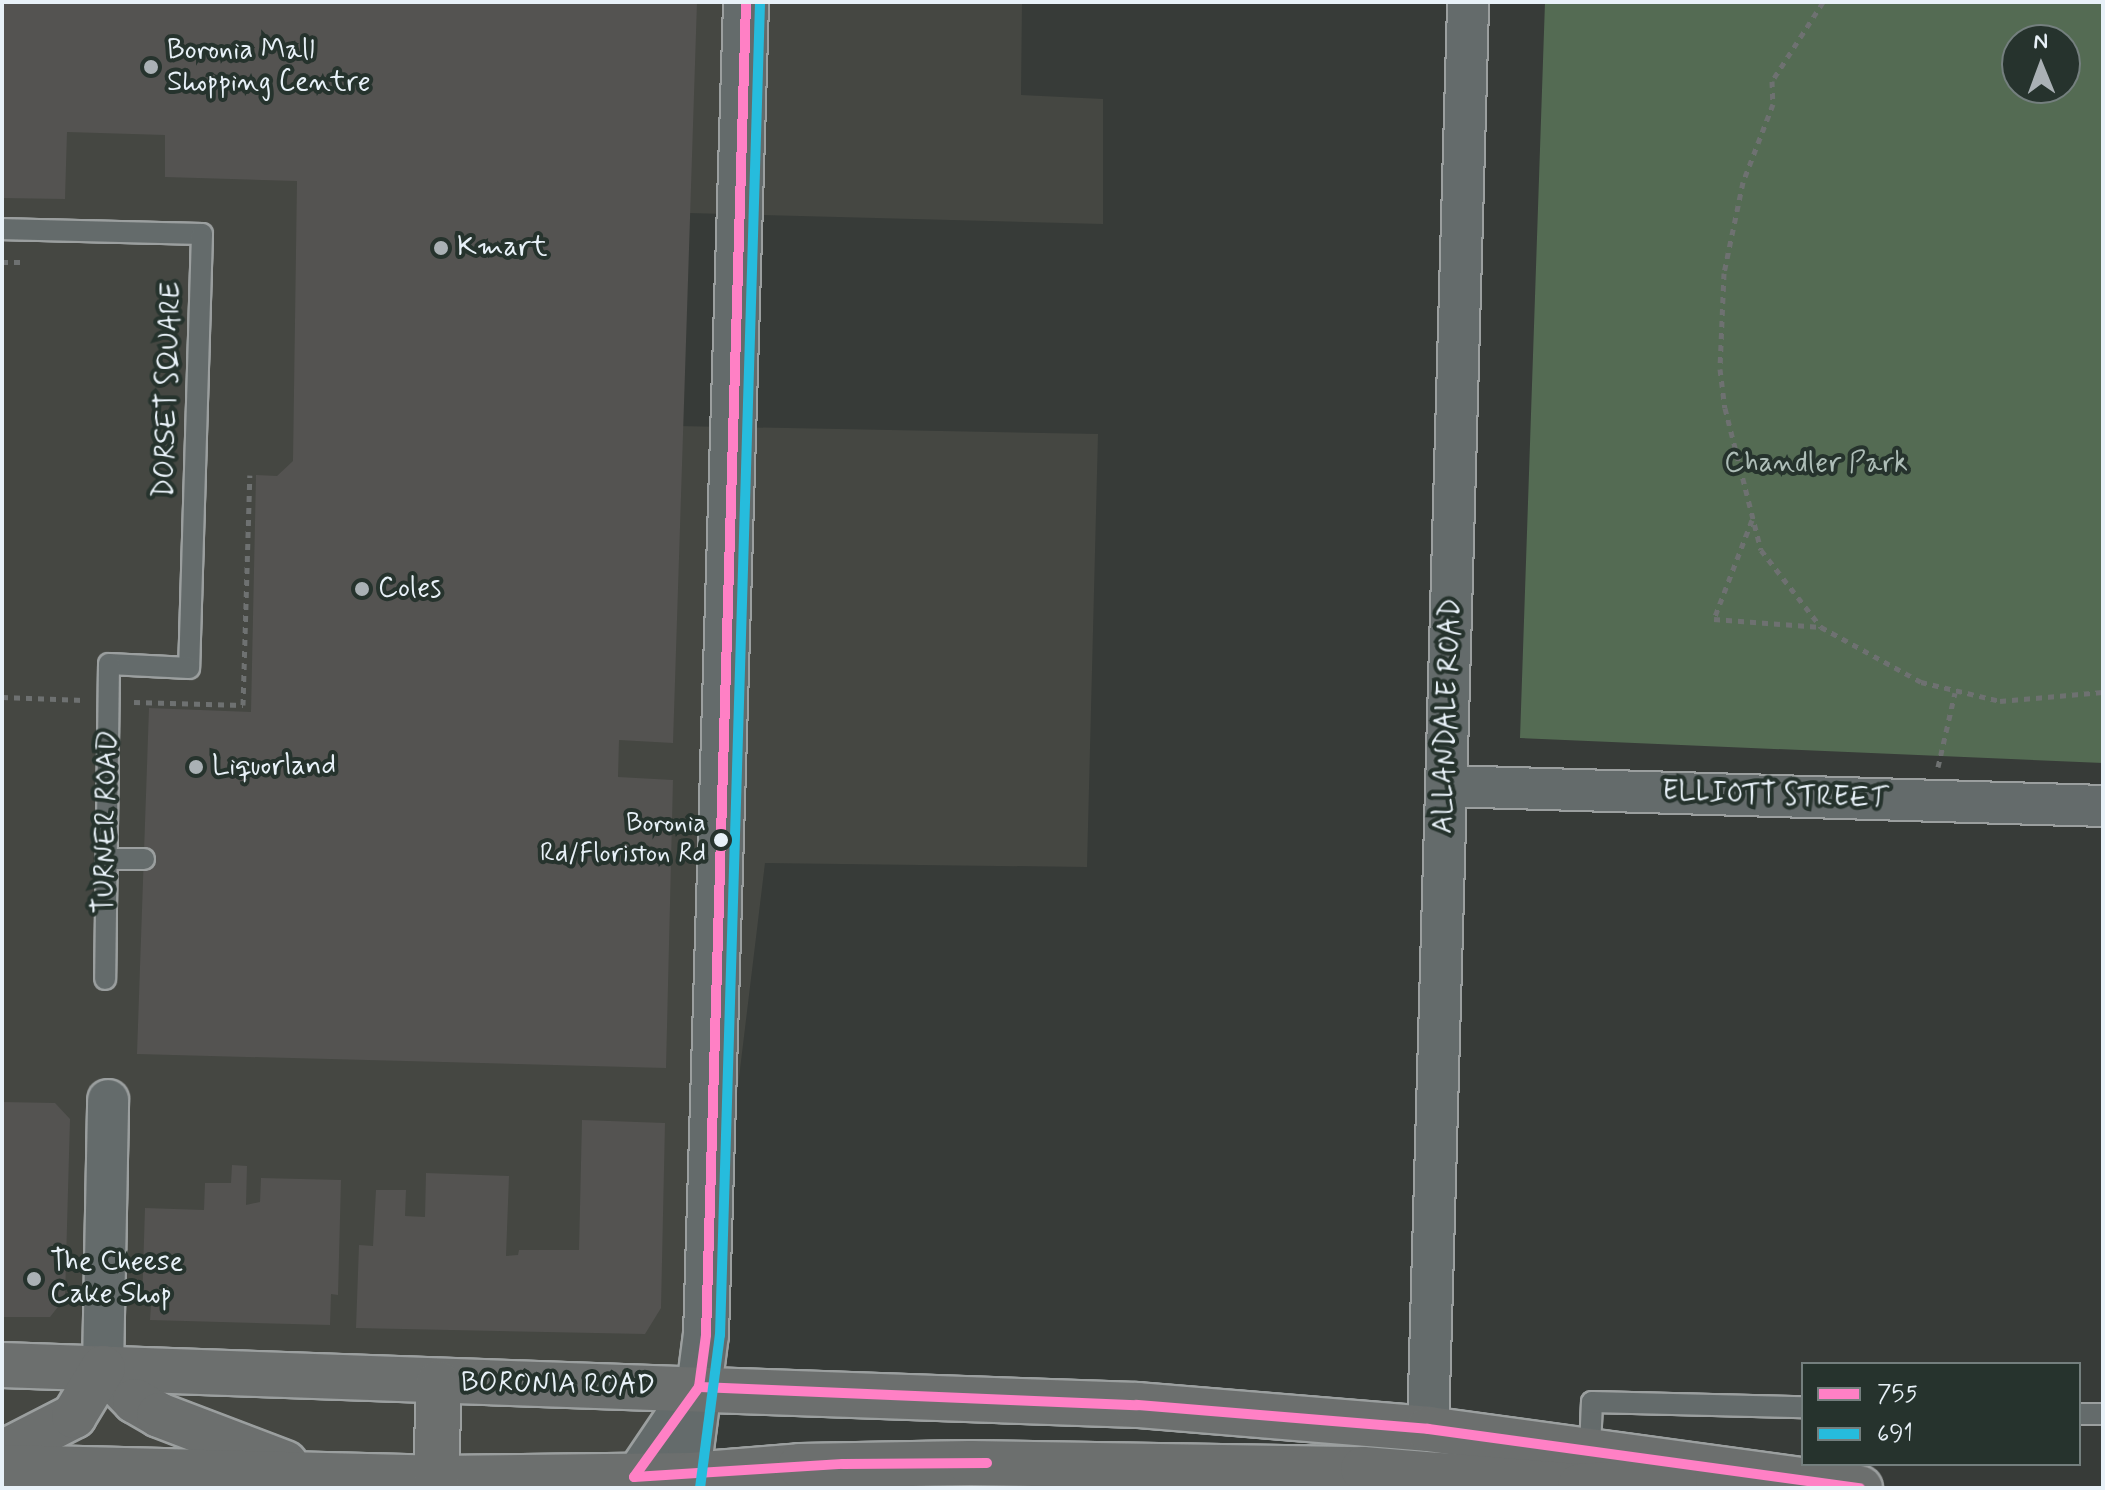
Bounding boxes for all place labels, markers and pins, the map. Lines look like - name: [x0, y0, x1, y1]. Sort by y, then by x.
- place label: Boronia Mall Shopping Centre: [167, 34, 365, 100]
- marker: Boronia Mall Shopping Centre: [142, 58, 160, 76]
- place label: Kmart: [457, 231, 547, 265]
- marker: Kmart: [432, 239, 450, 257]
- place label: Coles: [378, 572, 441, 606]
- marker: Coles: [353, 580, 371, 598]
- place label: Liquorland: [212, 750, 336, 784]
- marker: Liquorland: [187, 758, 205, 776]
- place label: Boronia Rd/Floriston Rd: [540, 809, 706, 870]
- marker: Boronia Rd/Floriston Rd: [713, 832, 729, 848]
- place label: The Cheese Cake Shop: [50, 1246, 185, 1312]
- marker: The Cheese Cake Shop: [25, 1270, 43, 1288]

